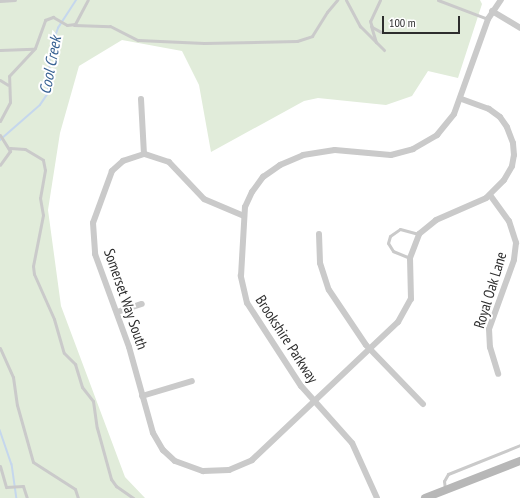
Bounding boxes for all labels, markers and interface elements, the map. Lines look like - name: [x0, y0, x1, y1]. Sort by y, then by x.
- scale bar: [384, 8, 462, 34]
- text: 100 m: [389, 15, 416, 30]
- water label: Cool Creek: [35, 34, 65, 96]
- street label: Somerset Way South: [100, 246, 152, 352]
- street label: Royal Oak Lane: [470, 249, 510, 331]
- street label: Brookshire Parkway: [252, 292, 322, 386]

